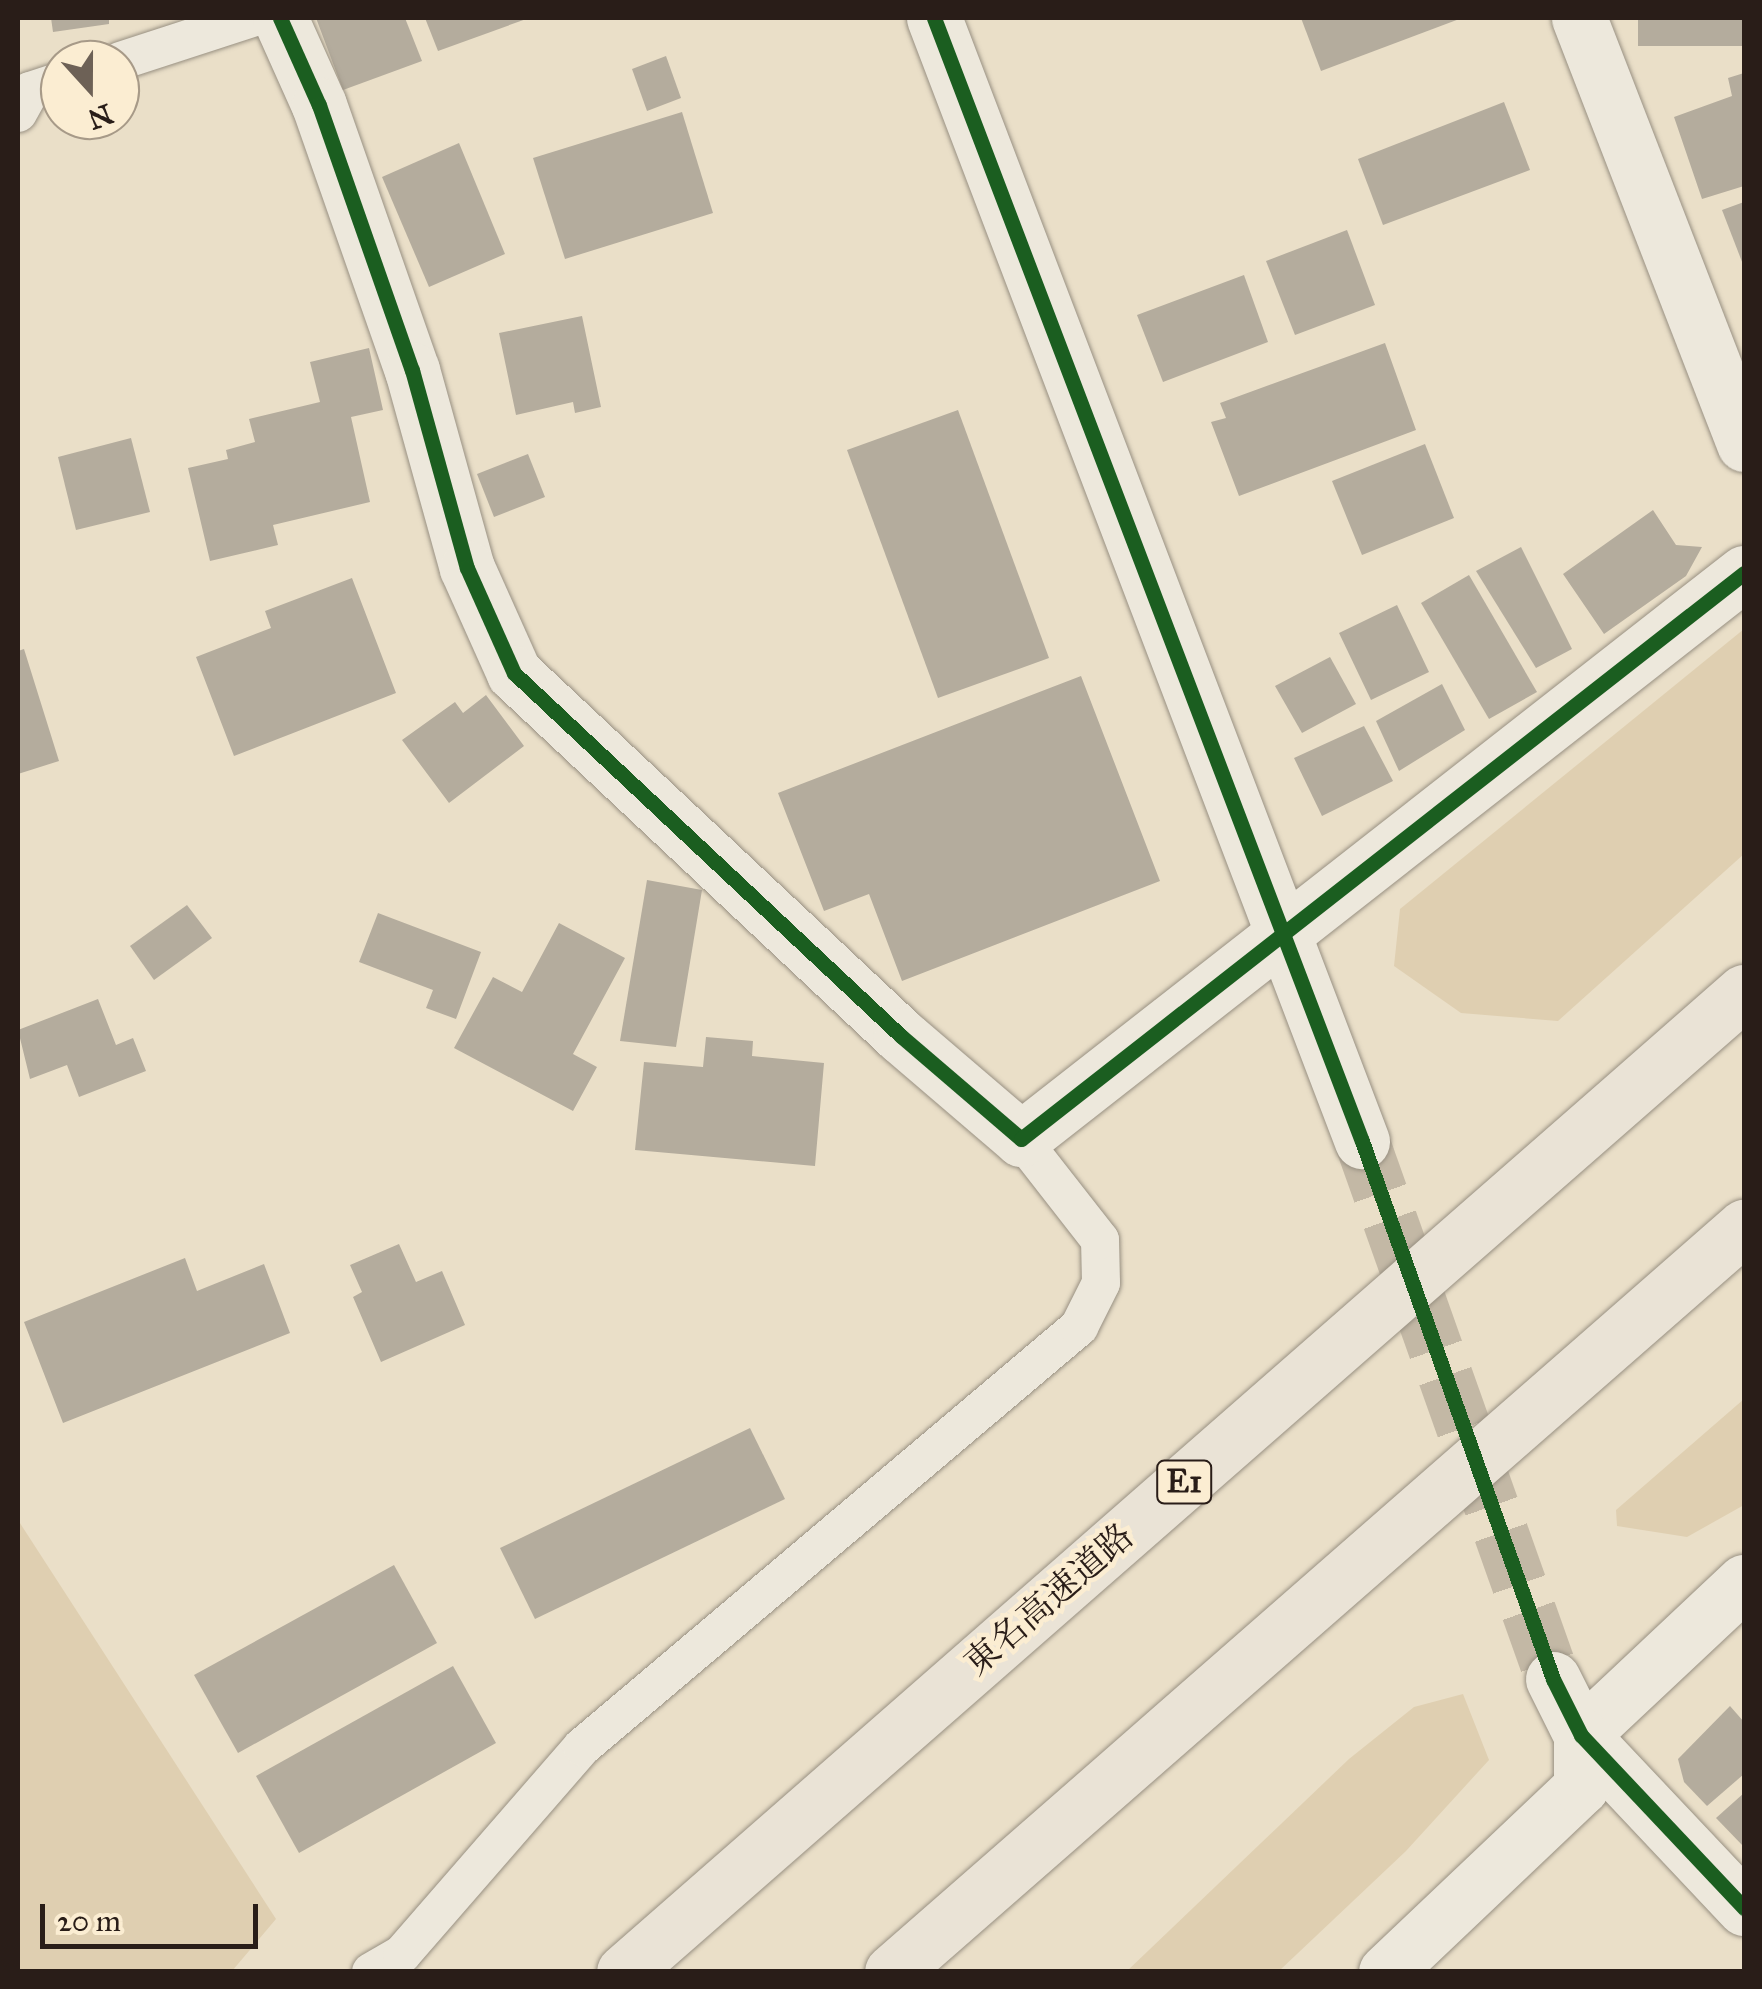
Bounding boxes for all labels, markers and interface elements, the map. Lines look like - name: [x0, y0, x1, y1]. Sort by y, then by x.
- north arrow: [40, 40, 140, 140]
- text: N: [83, 96, 118, 137]
- road number: E1: [1154, 1455, 1214, 1509]
- street label: 東名高速道路: [956, 1515, 1142, 1685]
- scale bar: [45, 1884, 262, 1946]
- text: 20 m: [57, 1903, 121, 1939]

